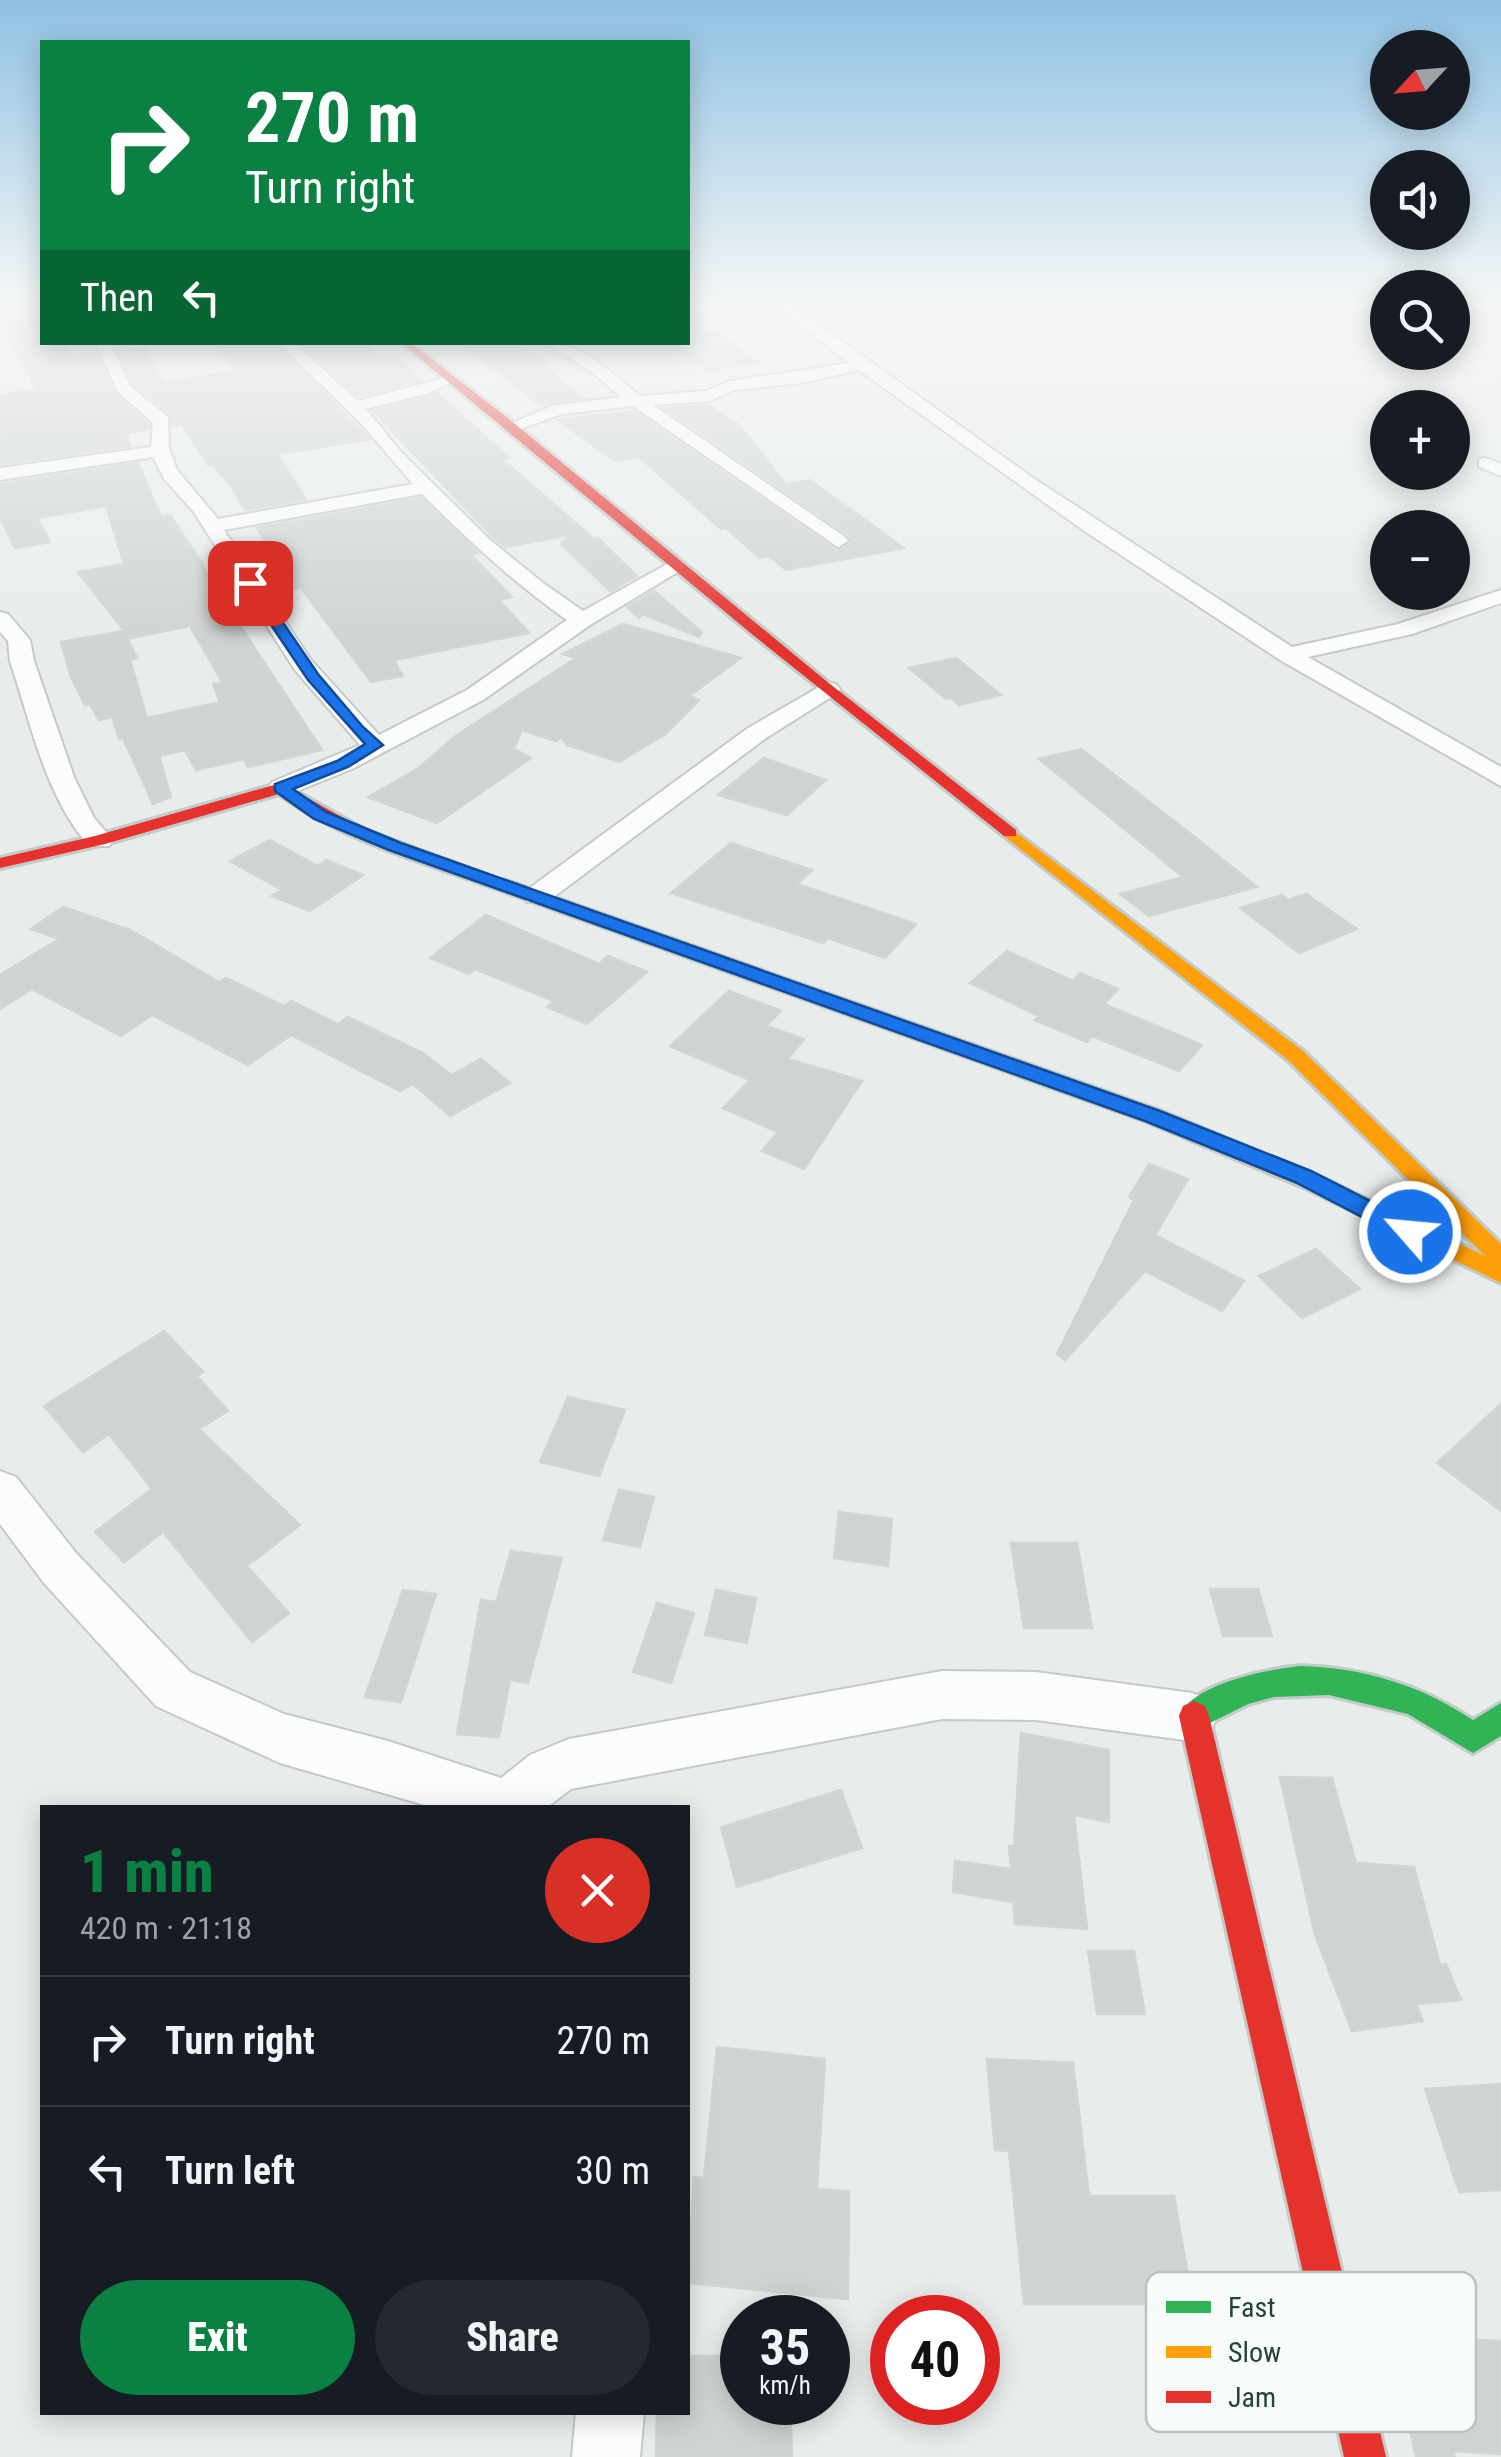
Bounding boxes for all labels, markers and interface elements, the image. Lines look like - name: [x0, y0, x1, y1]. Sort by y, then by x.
- north arrow: [1370, 30, 1470, 130]
- map controls: [1370, 30, 1470, 610]
- text: 270 m: [245, 77, 419, 159]
- icon: right: [80, 80, 210, 210]
- button: sound: [1370, 150, 1470, 250]
- text: Turn right: [245, 161, 415, 214]
- icon: left: [174, 270, 229, 325]
- button: search: [1370, 270, 1470, 370]
- text: Then: [80, 276, 154, 320]
- button: +: [1370, 390, 1470, 490]
- button: −: [1370, 510, 1470, 610]
- pin: [208, 541, 293, 626]
- icon: arrive: [223, 556, 278, 611]
- position arrow: [1358, 1180, 1462, 1284]
- text: 1 min: [80, 1836, 214, 1907]
- button: close: [545, 1838, 650, 1943]
- text: 420 m · 21:18: [80, 1909, 252, 1947]
- icon: right: [80, 2014, 135, 2069]
- text: Turn right: [165, 2019, 315, 2063]
- text: 270 m: [556, 2019, 650, 2063]
- icon: left: [80, 2144, 135, 2199]
- text: Turn left: [165, 2149, 295, 2193]
- text: 30 m: [575, 2149, 650, 2193]
- legend: [1146, 2272, 1476, 2432]
- button: Exit: [80, 2280, 355, 2395]
- button: Share: [375, 2280, 650, 2395]
- text: Fast: [1228, 2291, 1275, 2324]
- speed limit sign: 40: [870, 2295, 1000, 2425]
- text: 35: [760, 2319, 810, 2377]
- text: Slow: [1228, 2336, 1281, 2369]
- text: km/h: [759, 2371, 811, 2400]
- text: Jam: [1228, 2381, 1276, 2414]

